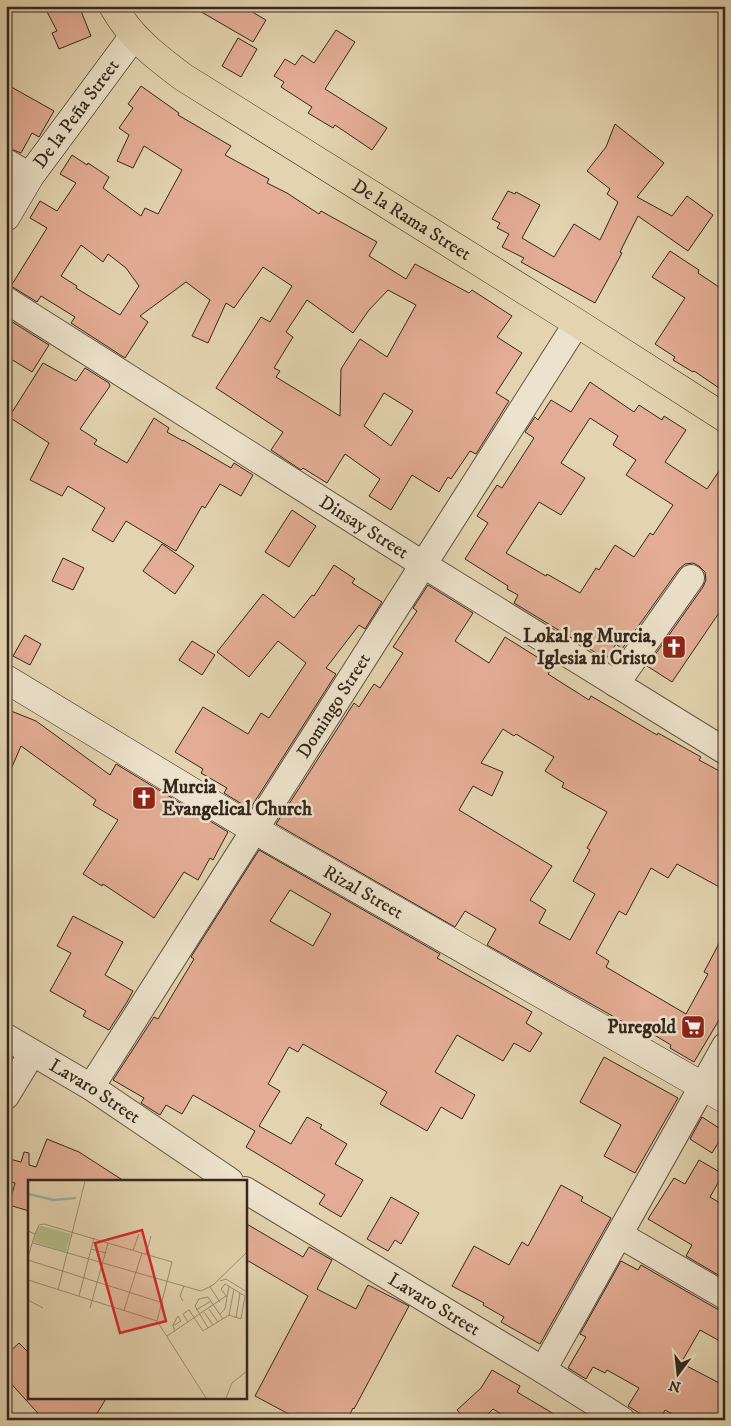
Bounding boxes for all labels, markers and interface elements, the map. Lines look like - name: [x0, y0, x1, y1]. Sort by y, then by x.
- street label: De la Peña Street: [28, 55, 124, 173]
- street label: De la Rama Street: [348, 174, 475, 266]
- street label: Dinsay Street: [315, 490, 413, 564]
- place label: Lokal ng Murcia, Iglesia ni Cristo: [523, 625, 656, 670]
- church icon: Lokal ng Murcia, Iglesia ni Cristo: [661, 634, 687, 660]
- street label: Domingo Street: [292, 649, 376, 762]
- place label: Murcia Evangelical Church: [162, 776, 313, 821]
- church icon: Murcia Evangelical Church: [131, 785, 157, 811]
- street label: Rizal Street: [319, 860, 407, 924]
- supermarket icon: Puregold: [680, 1014, 706, 1040]
- place label: Puregold: [607, 1016, 677, 1039]
- street label: Lavaro Street: [45, 1054, 145, 1129]
- inset map: [28, 1180, 246, 1398]
- street label: Lavaro Street: [384, 1268, 484, 1341]
- north arrow: [654, 1348, 704, 1398]
- text: N: [667, 1375, 683, 1396]

